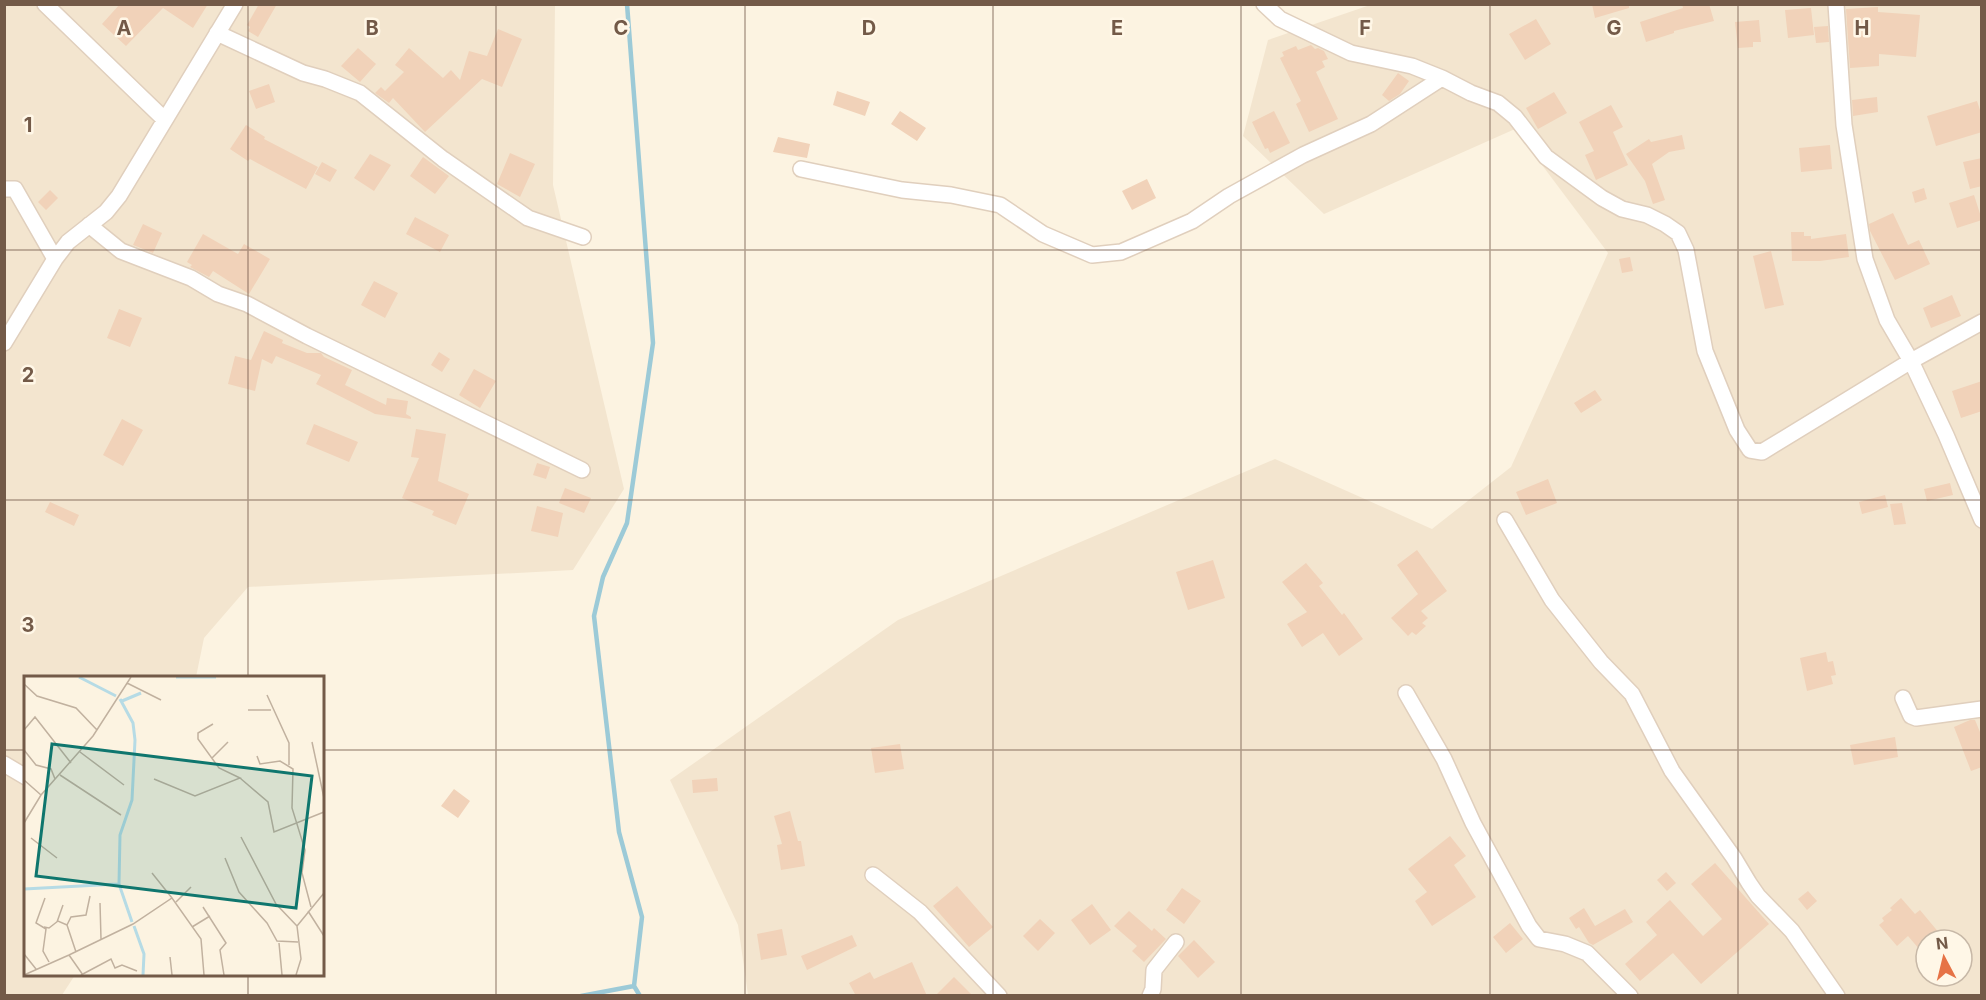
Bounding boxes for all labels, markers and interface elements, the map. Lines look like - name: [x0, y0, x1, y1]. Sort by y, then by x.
- text: A: [117, 16, 132, 40]
- text: B: [365, 16, 379, 40]
- text: C: [614, 16, 628, 40]
- text: D: [862, 16, 876, 40]
- text: E: [1111, 16, 1123, 40]
- text: F: [1359, 16, 1371, 40]
- text: G: [1606, 16, 1622, 40]
- text: H: [1855, 16, 1869, 40]
- text: 1: [24, 113, 32, 137]
- text: 2: [22, 363, 34, 387]
- text: 3: [22, 613, 34, 637]
- inset map: [24, 676, 324, 976]
- north arrow: [1914, 928, 1974, 988]
- text: N: [1935, 932, 1949, 954]

